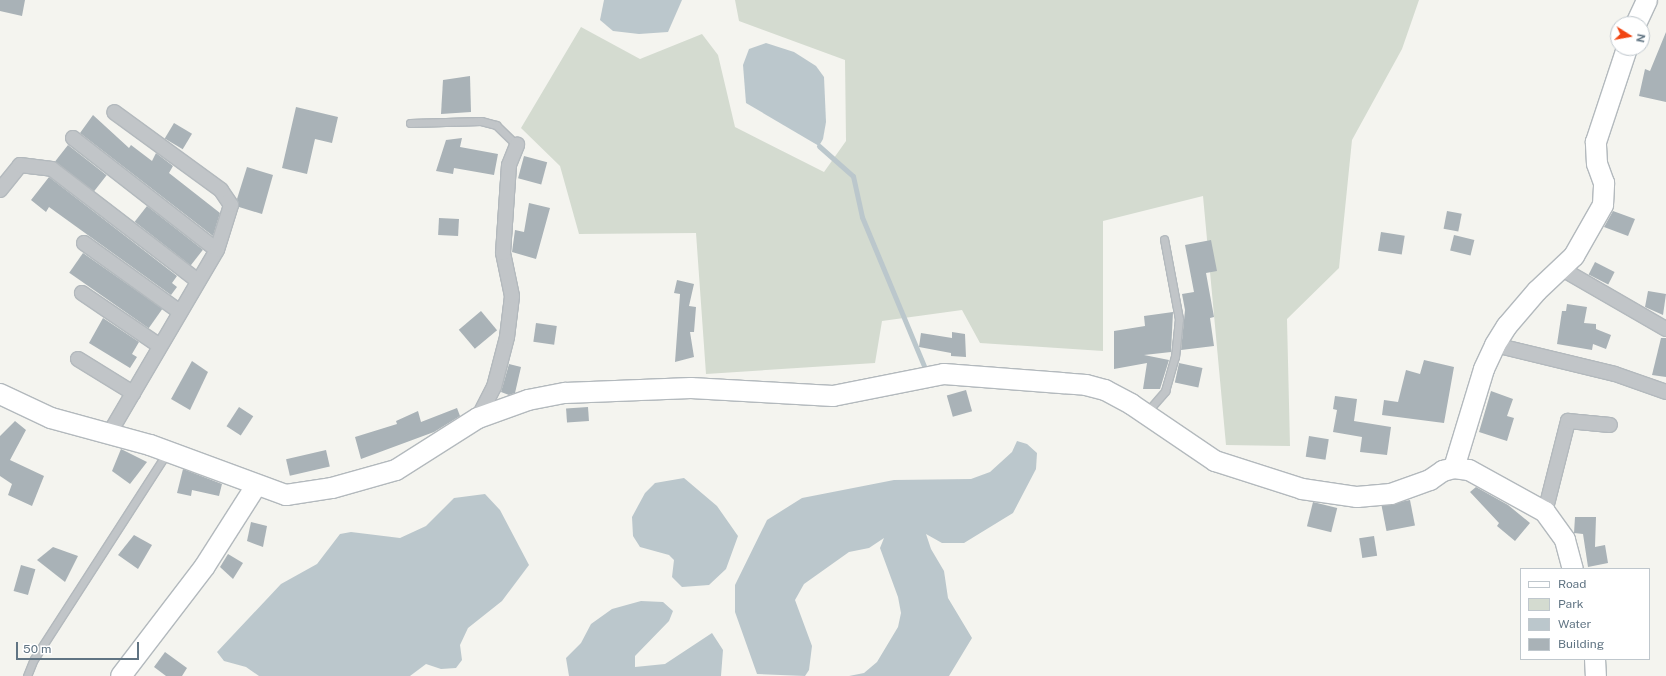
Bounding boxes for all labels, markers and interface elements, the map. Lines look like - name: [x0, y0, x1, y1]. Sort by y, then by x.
- north arrow: [1610, 16, 1650, 56]
- text: N: [1634, 33, 1648, 43]
- legend: [1520, 568, 1650, 660]
- text: Road: [1558, 577, 1586, 591]
- text: Park: [1558, 597, 1584, 611]
- text: Water: [1558, 617, 1591, 631]
- scale bar: [18, 634, 141, 660]
- text: Building: [1558, 637, 1604, 651]
- text: 50 m: [23, 642, 51, 656]

